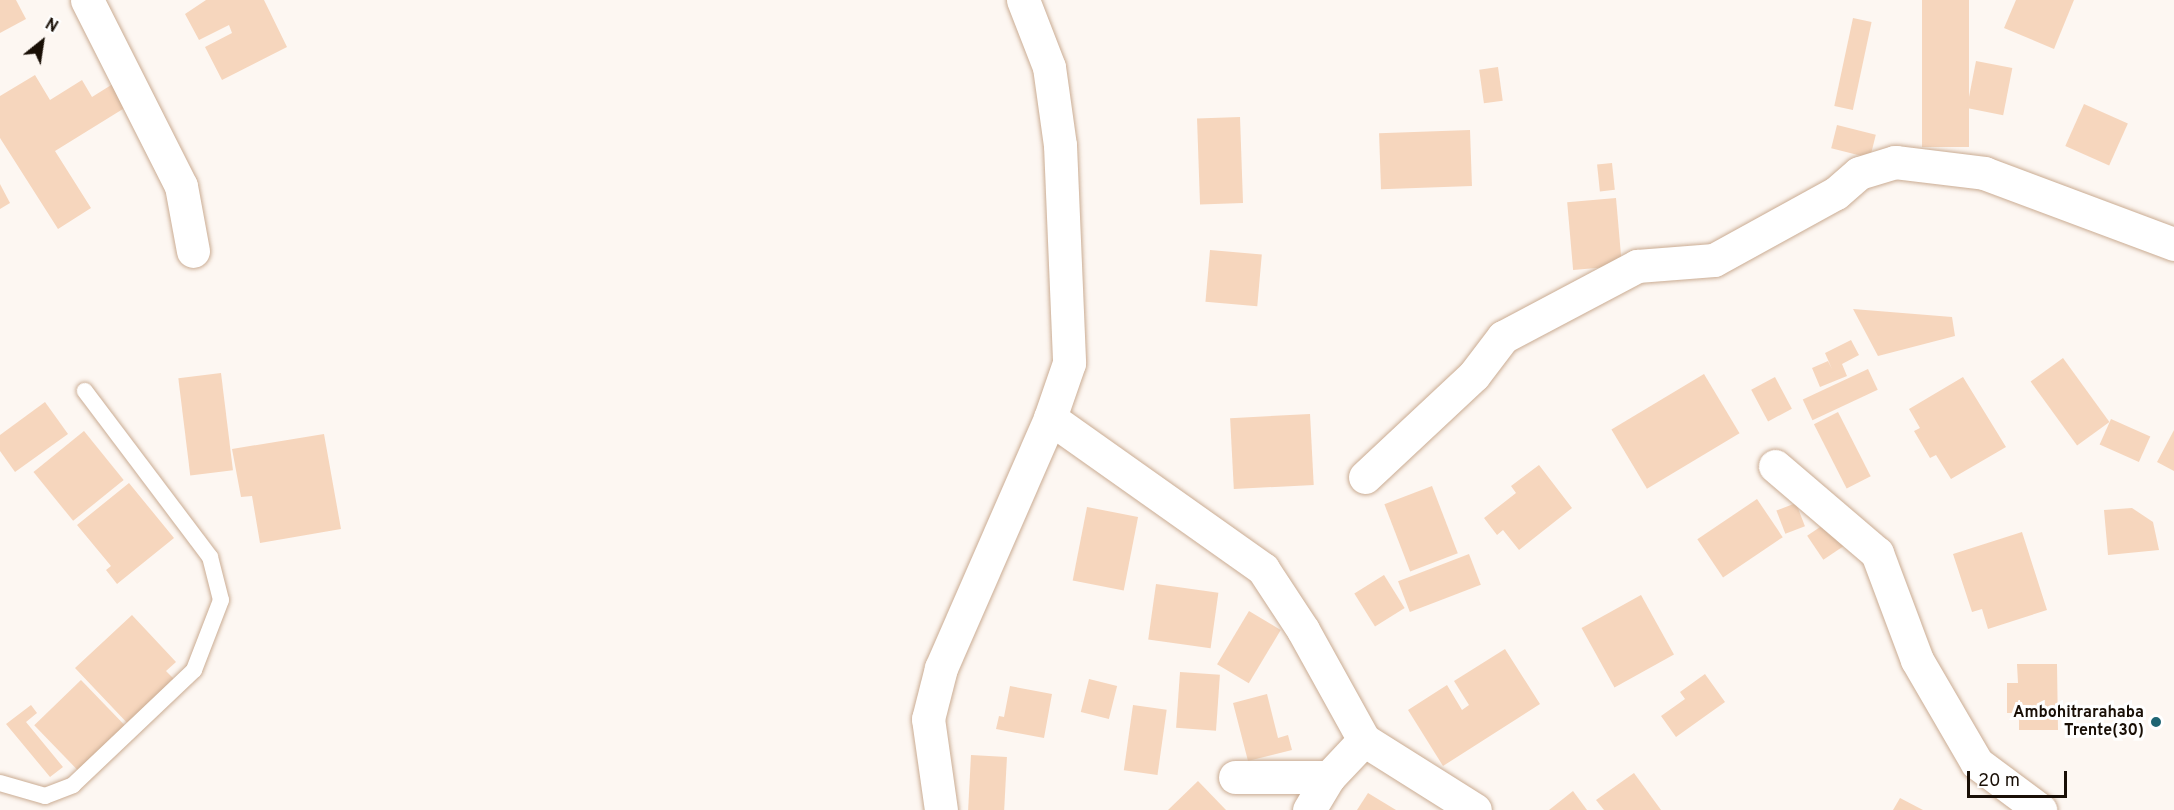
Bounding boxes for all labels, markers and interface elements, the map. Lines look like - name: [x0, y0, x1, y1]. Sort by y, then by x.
- north arrow: [12, 12, 72, 72]
- text: N: [41, 15, 61, 38]
- place label: Ambohitrarahaba Trente(30): [2013, 703, 2144, 741]
- marker: Ambohitrarahaba Trente(30): [2149, 715, 2163, 729]
- scale bar: [1970, 759, 2070, 797]
- text: 20 m: [1978, 770, 2020, 793]

